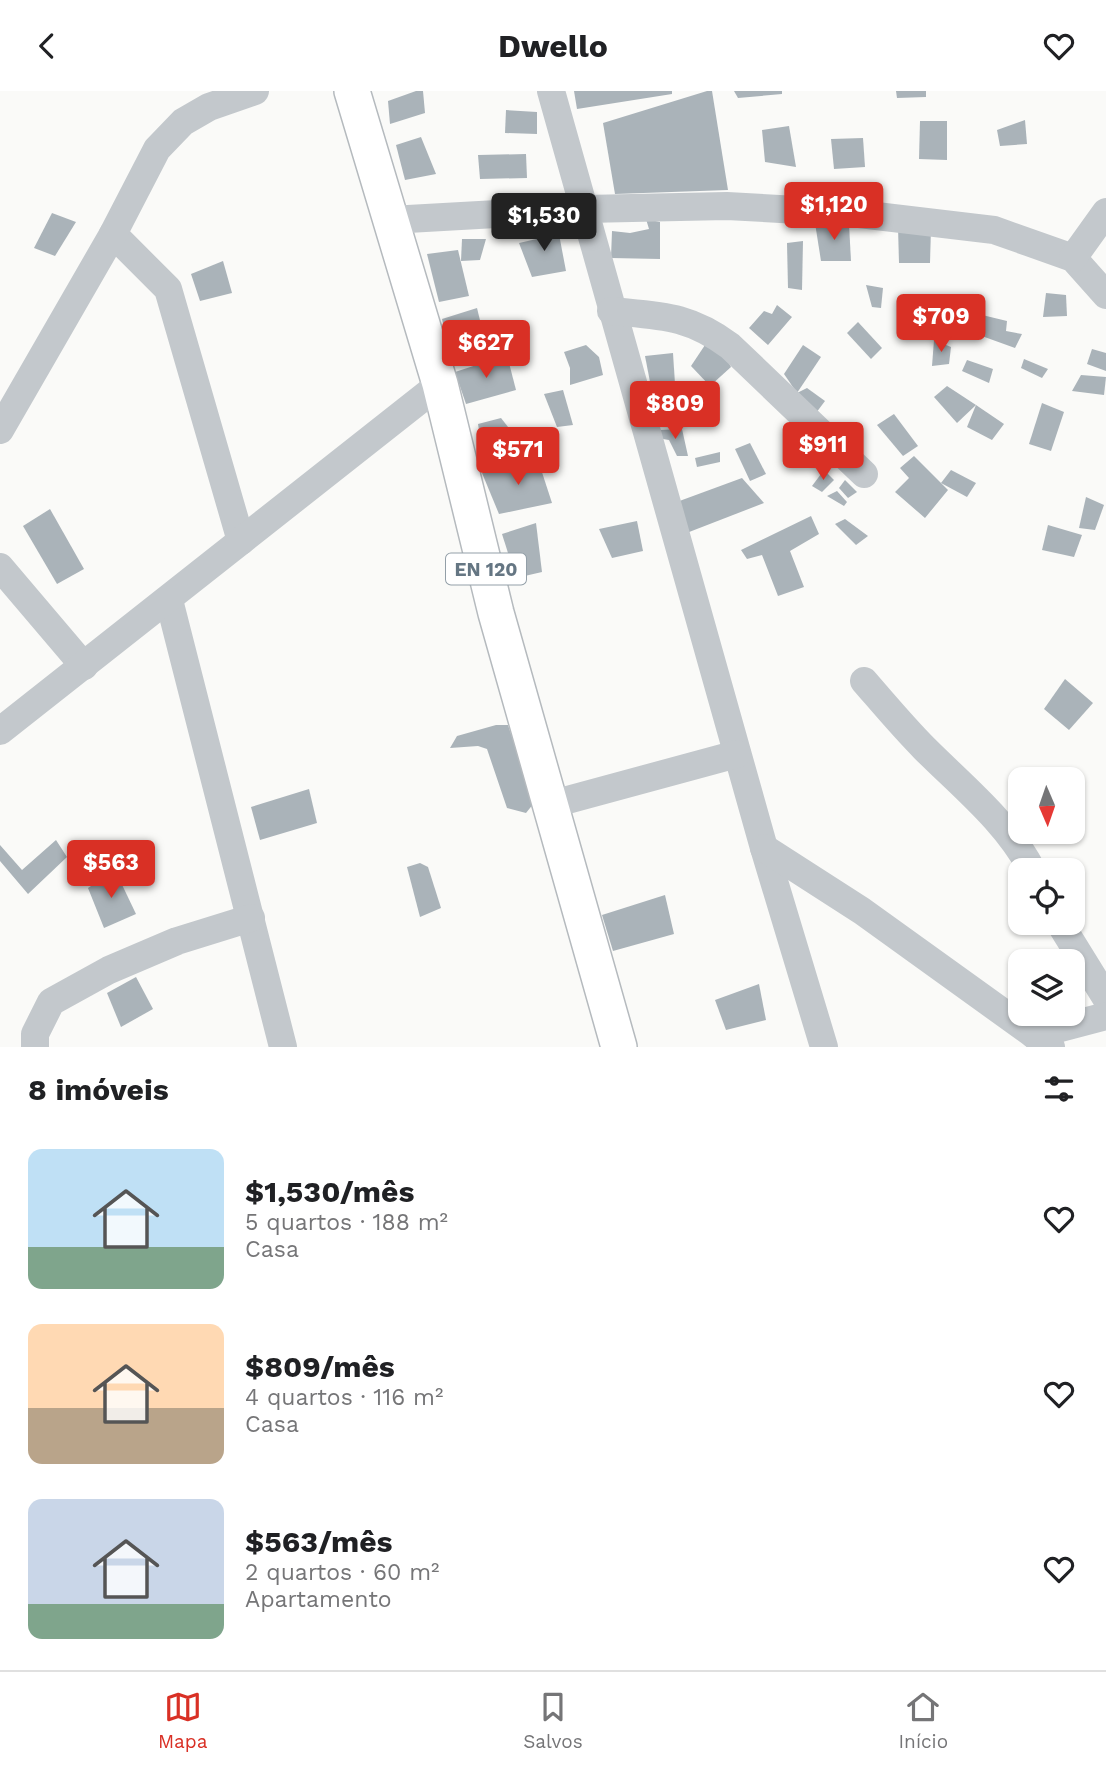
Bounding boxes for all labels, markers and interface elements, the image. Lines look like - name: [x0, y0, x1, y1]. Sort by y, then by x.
- icon: back: [28, 27, 66, 65]
- text: Dwello: [498, 27, 608, 65]
- icon: heart: [1040, 27, 1078, 65]
- pin: $1,120: [777, 183, 891, 242]
- text: $1,120: [800, 191, 868, 218]
- pin: $1,530: [487, 193, 601, 253]
- text: $1,530: [507, 202, 581, 229]
- pin: $709: [900, 295, 982, 354]
- text: $709: [912, 303, 970, 330]
- pin: $627: [445, 321, 527, 380]
- text: $627: [458, 329, 514, 356]
- pin: $809: [634, 381, 716, 441]
- text: $809: [646, 390, 704, 417]
- pin: $911: [782, 423, 864, 482]
- pin: $571: [477, 427, 559, 487]
- text: $911: [799, 431, 847, 458]
- text: $571: [492, 436, 544, 463]
- road number: EN 120: [446, 554, 526, 585]
- north arrow: [1008, 767, 1085, 843]
- map controls: [1008, 767, 1085, 1026]
- pin: $563: [70, 841, 152, 900]
- text: $563: [83, 849, 139, 876]
- button: locate: [1008, 858, 1085, 935]
- button: layers: [1008, 949, 1085, 1026]
- icon: filters: [1040, 1070, 1078, 1108]
- text: 8 imóveis: [28, 1072, 169, 1107]
- text: $1,530/mês: [245, 1174, 414, 1209]
- icon: home: [84, 1177, 168, 1261]
- icon: heart: [1040, 1200, 1078, 1238]
- text: 5 quartos · 188 m²: [245, 1209, 448, 1236]
- text: Casa: [245, 1236, 299, 1263]
- text: $809/mês: [245, 1349, 395, 1384]
- icon: home: [84, 1352, 168, 1436]
- icon: heart: [1040, 1375, 1078, 1413]
- text: 4 quartos · 116 m²: [245, 1384, 443, 1411]
- text: Casa: [245, 1411, 299, 1438]
- text: $563/mês: [245, 1524, 393, 1559]
- icon: home: [84, 1527, 168, 1611]
- icon: heart: [1040, 1550, 1078, 1588]
- text: 2 quartos · 60 m²: [245, 1559, 439, 1586]
- text: Apartamento: [245, 1586, 392, 1613]
- tab: Mapa: [158, 1688, 207, 1753]
- tab: Salvos: [523, 1688, 583, 1753]
- tab: Início: [899, 1688, 948, 1753]

